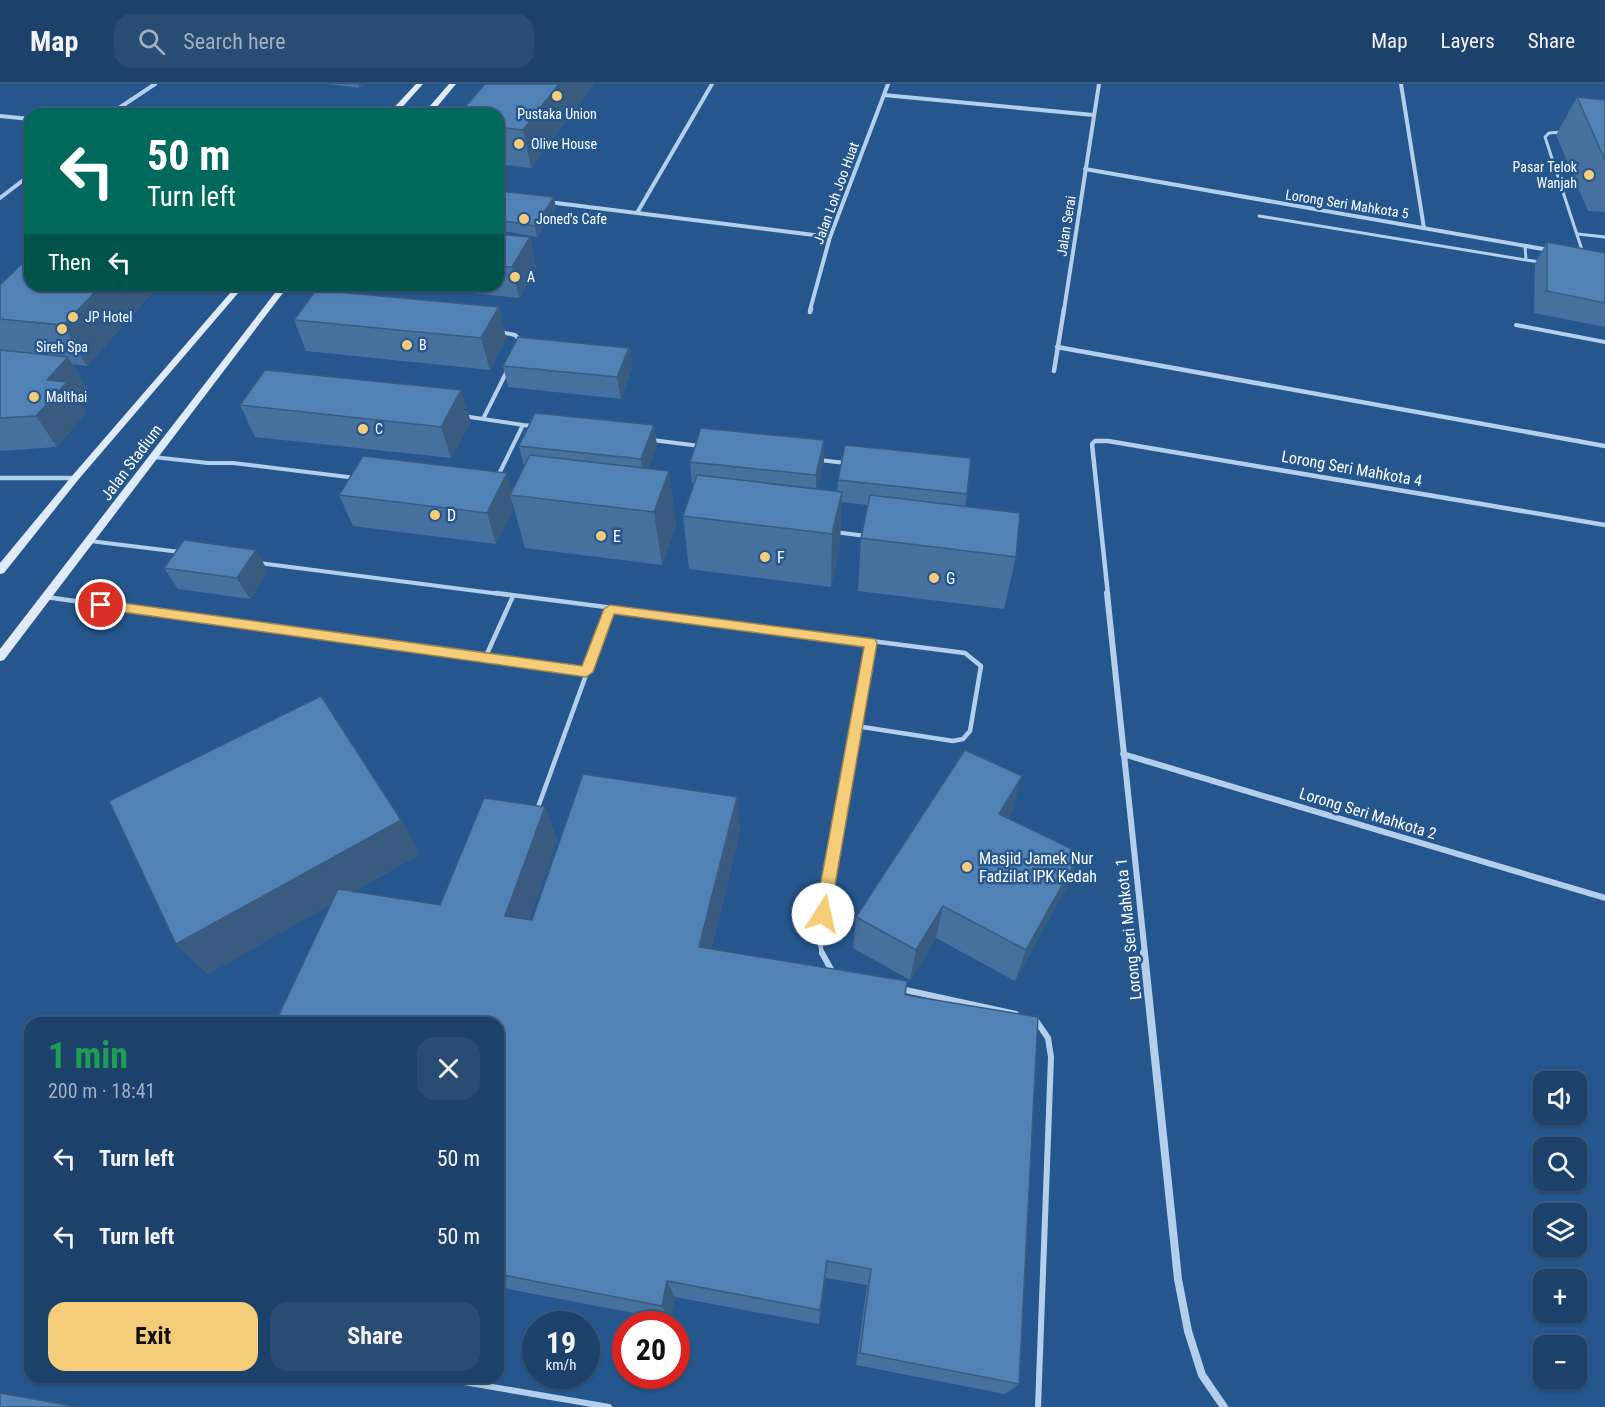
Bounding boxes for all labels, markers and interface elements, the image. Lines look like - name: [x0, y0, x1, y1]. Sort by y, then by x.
- search box: [114, 14, 534, 68]
- text: Map: [30, 25, 78, 58]
- icon: search: [135, 25, 168, 58]
- text: Search here: [183, 29, 286, 54]
- text: Map: [1371, 29, 1408, 53]
- text: Layers: [1441, 29, 1495, 53]
- text: Share: [1528, 29, 1575, 53]
- marker: Pustaka Union: [550, 89, 564, 103]
- place label: Pustaka Union: [517, 106, 597, 122]
- text: 50 m: [147, 131, 230, 180]
- icon: left: [48, 132, 126, 210]
- place label: Olive House: [531, 136, 597, 152]
- marker: Olive House: [512, 137, 526, 151]
- street label: Jalan Loh Joo Huat: [810, 140, 862, 246]
- place label: Pasar Telok Wanjah: [1513, 159, 1578, 191]
- marker: Pasar Telok Wanjah: [1582, 168, 1596, 182]
- text: Turn left: [147, 181, 236, 213]
- street label: Lorong Seri Mahkota 5: [1284, 186, 1410, 222]
- street label: Jalan Serai: [1053, 195, 1079, 257]
- place label: Joned's Cafe: [536, 211, 607, 227]
- marker: Joned's Cafe: [517, 212, 531, 226]
- icon: left: [103, 246, 136, 279]
- text: Then: [48, 250, 91, 275]
- place label: A: [527, 269, 535, 285]
- marker: A: [508, 270, 522, 284]
- place label: JP Hotel: [85, 309, 132, 325]
- marker: JP Hotel: [66, 310, 80, 324]
- marker: Sireh Spa: [55, 322, 69, 336]
- place label: B: [419, 337, 427, 353]
- marker: B: [400, 338, 414, 352]
- place label: Sireh Spa: [36, 339, 88, 355]
- place label: Malthai: [46, 389, 87, 405]
- marker: Malthai: [27, 390, 41, 404]
- street label: Jalan Stadium: [97, 421, 166, 504]
- place label: C: [375, 421, 383, 437]
- marker: C: [356, 422, 370, 436]
- street label: Lorong Seri Mahkota 4: [1280, 447, 1424, 490]
- place label: D: [447, 506, 456, 525]
- marker: D: [428, 508, 442, 522]
- place label: E: [613, 527, 621, 546]
- marker: E: [594, 529, 608, 543]
- place label: F: [777, 548, 785, 567]
- marker: F: [758, 550, 772, 564]
- place label: G: [946, 569, 955, 588]
- marker: G: [927, 571, 941, 585]
- pin: [75, 579, 126, 630]
- icon: arrive: [84, 588, 117, 621]
- street label: Lorong Seri Mahkota 2: [1297, 784, 1439, 843]
- place label: Masjid Jamek Nur Fadzilat IPK Kedah: [979, 849, 1097, 886]
- street label: Lorong Seri Mahkota 1: [1112, 857, 1145, 1001]
- marker: Masjid Jamek Nur Fadzilat IPK Kedah: [960, 860, 974, 874]
- position arrow: [791, 882, 855, 946]
- text: 1 min: [48, 1035, 128, 1077]
- button: close: [417, 1037, 480, 1100]
- map controls: [1533, 1071, 1587, 1389]
- button: sound: [1533, 1071, 1587, 1125]
- text: 200 m · 18:41: [48, 1079, 155, 1103]
- button: search: [1533, 1137, 1587, 1191]
- icon: left: [48, 1142, 81, 1175]
- text: Turn left: [99, 1146, 174, 1171]
- text: 50 m: [437, 1146, 480, 1171]
- button: layers: [1533, 1203, 1587, 1257]
- icon: left: [48, 1220, 81, 1253]
- text: Turn left: [99, 1224, 174, 1249]
- text: 50 m: [437, 1224, 480, 1249]
- button: +: [1533, 1269, 1587, 1323]
- button: Exit: [48, 1302, 258, 1371]
- button: Share: [270, 1302, 480, 1371]
- speed limit sign: 20: [612, 1311, 690, 1389]
- text: 19: [546, 1325, 576, 1360]
- button: −: [1533, 1335, 1587, 1389]
- text: km/h: [546, 1356, 576, 1374]

